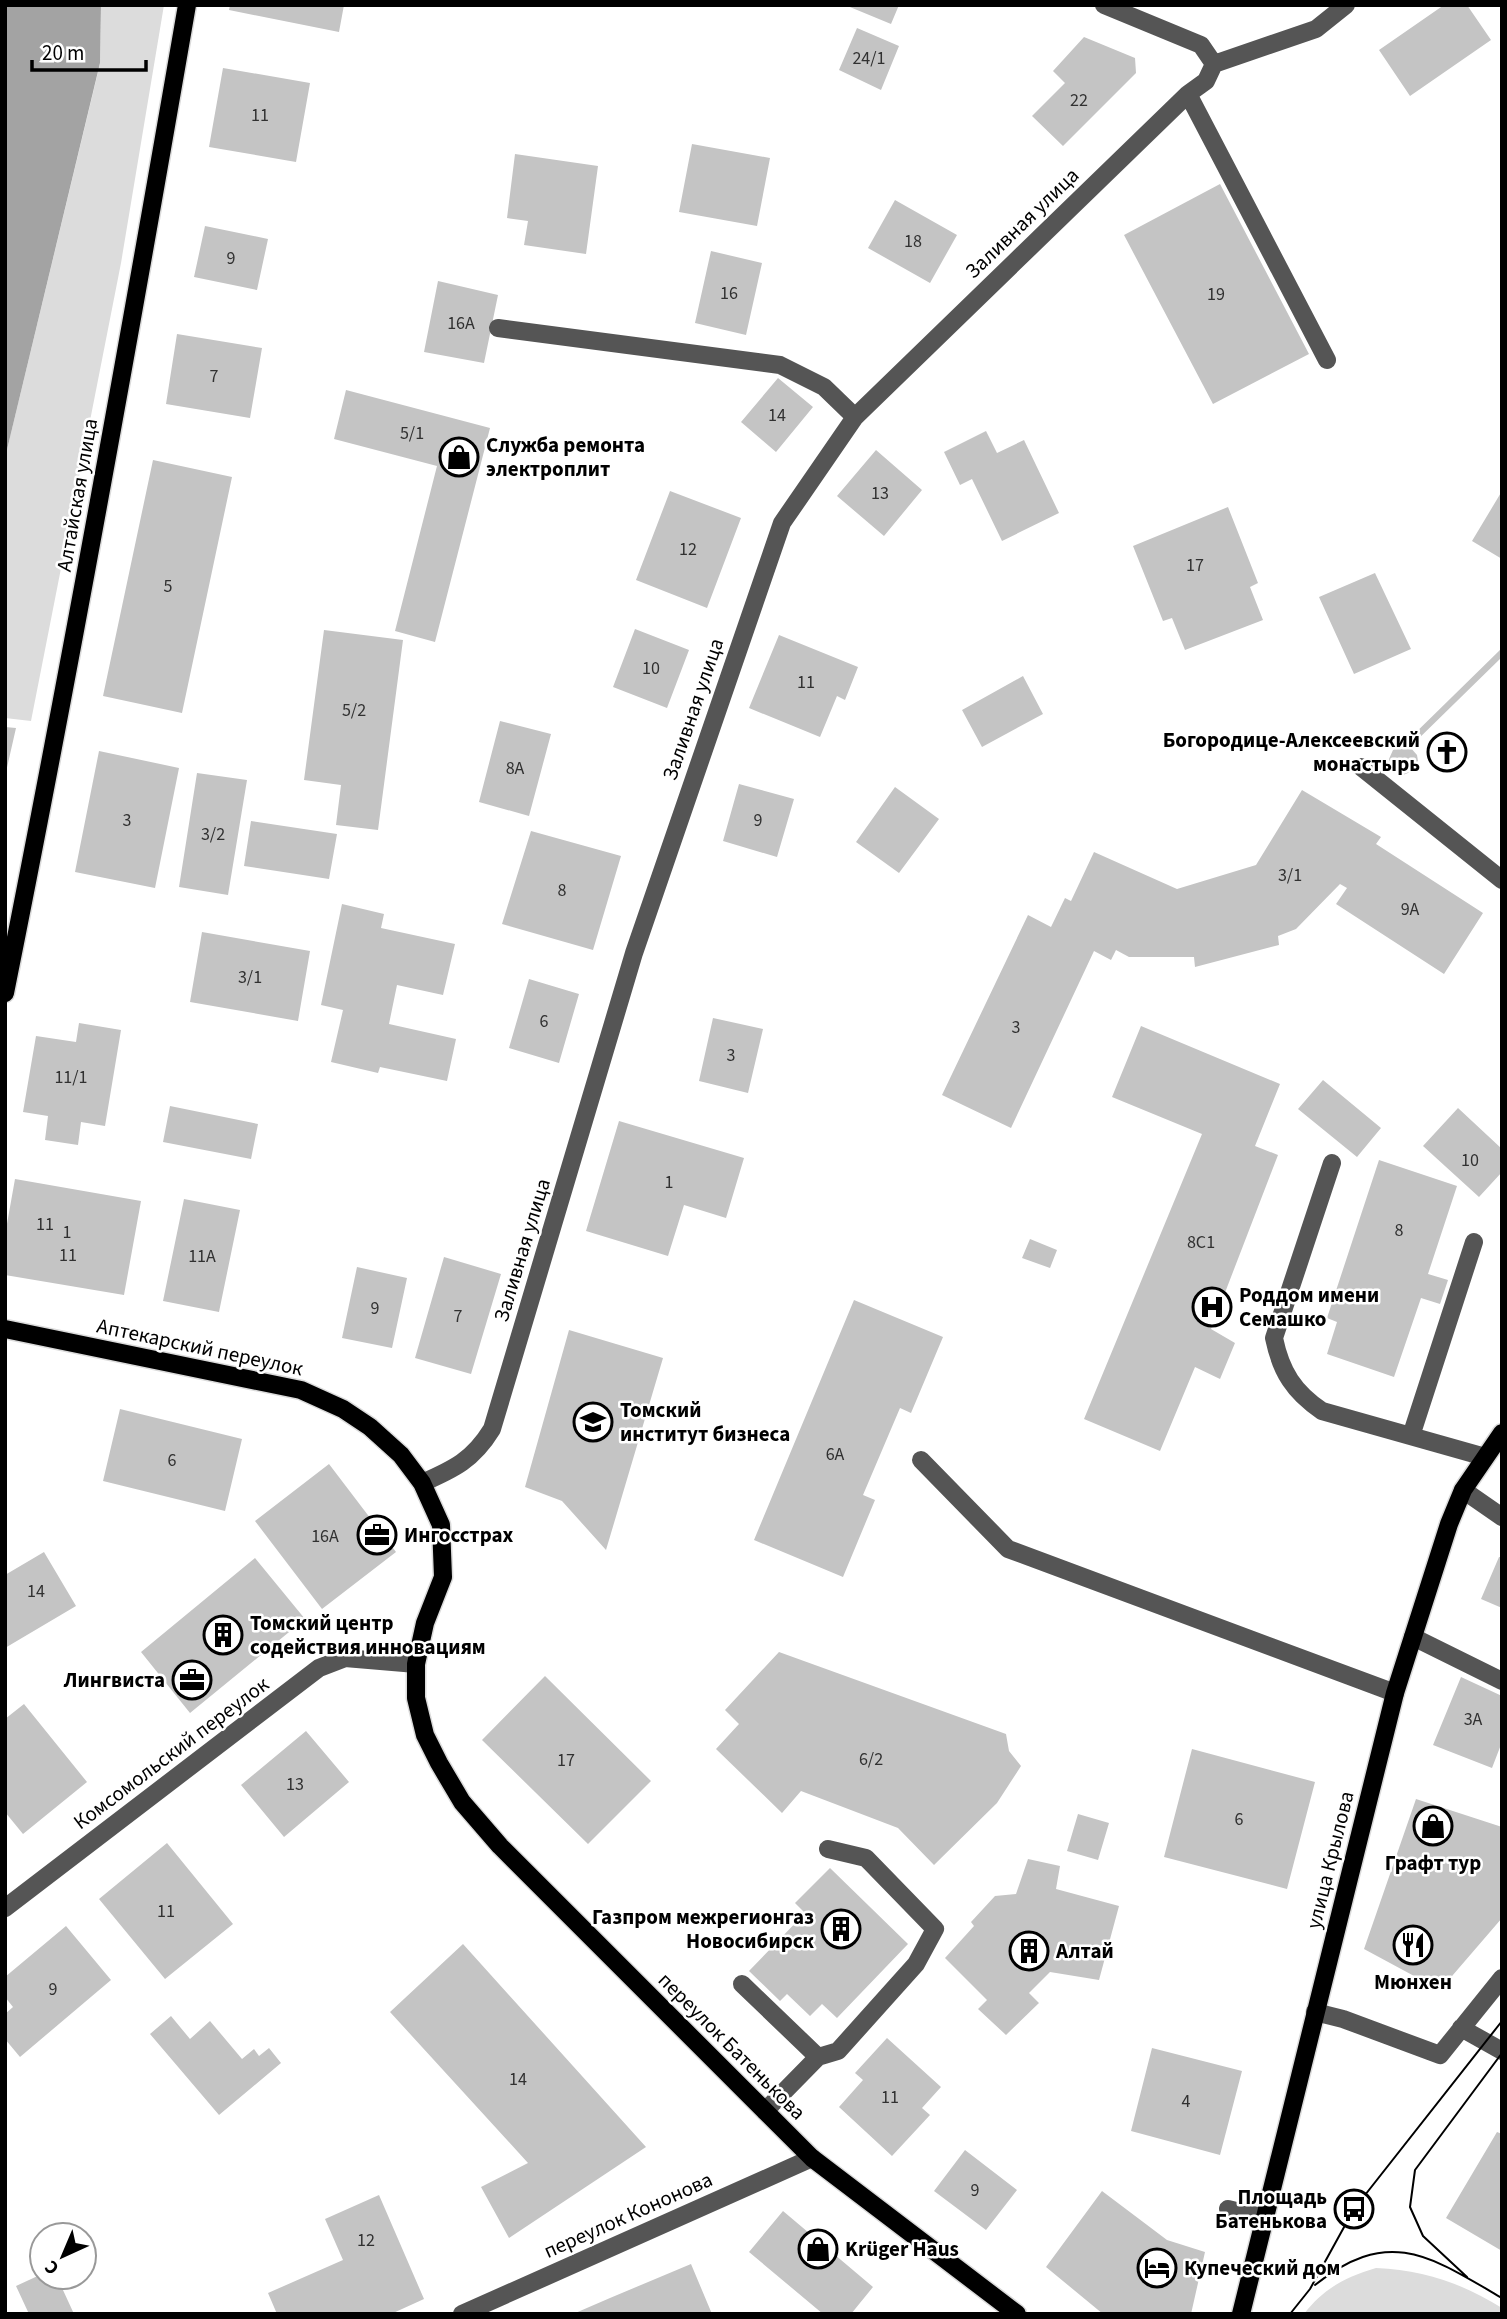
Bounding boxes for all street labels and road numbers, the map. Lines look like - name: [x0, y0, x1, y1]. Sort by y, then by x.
- street label: Заливная улица: [958, 161, 1086, 285]
- street label: Алтайская улица: [49, 416, 105, 574]
- street label: Заливная улица: [655, 634, 731, 784]
- street label: Заливная улица: [486, 1175, 558, 1325]
- street label: Аптекарский переулок: [94, 1311, 306, 1384]
- street label: Комсомольский переулок: [67, 1669, 276, 1837]
- street label: улица Крылова: [1298, 1788, 1362, 1932]
- street label: переулок Батенькова: [651, 1965, 813, 2127]
- street label: переулок Кононова: [539, 2164, 717, 2266]

